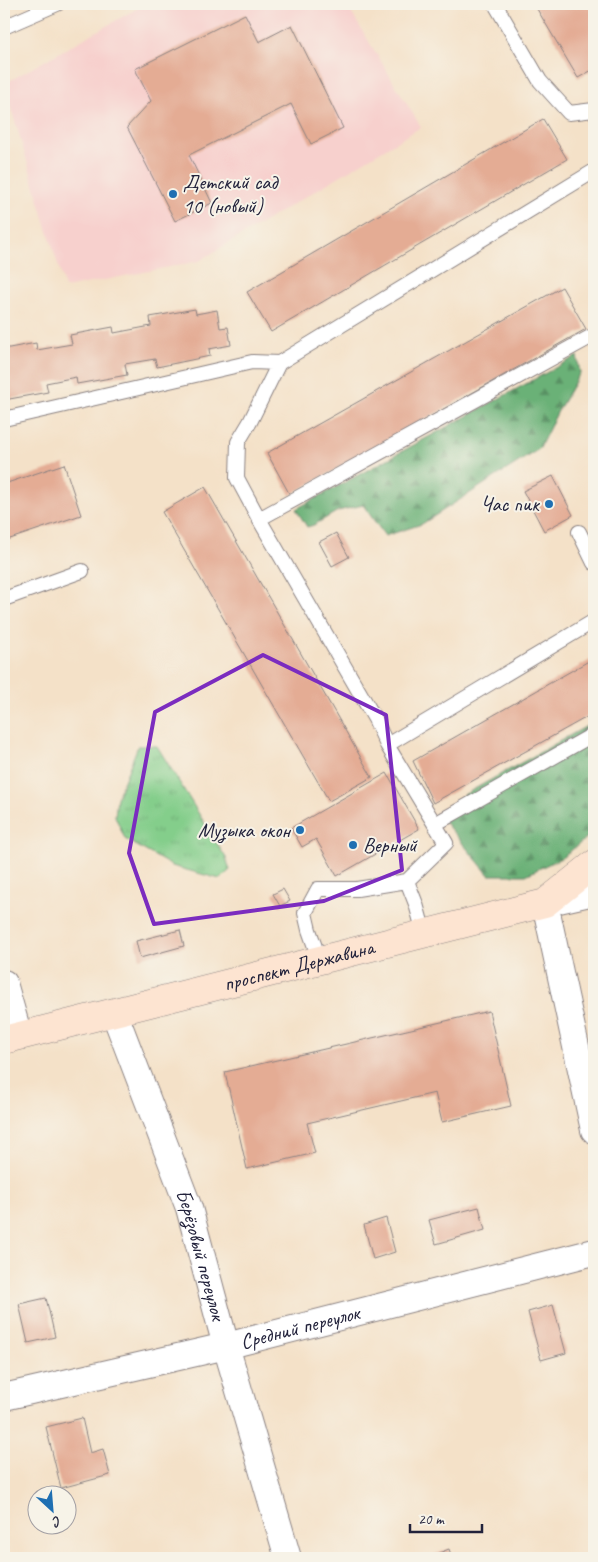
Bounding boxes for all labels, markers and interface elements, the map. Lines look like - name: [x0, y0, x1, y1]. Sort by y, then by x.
- place label: Детский сад 10 (новый): [183, 169, 280, 219]
- marker: Детский сад 10 (новый): [167, 188, 179, 200]
- place label: Час пик: [481, 491, 540, 517]
- marker: Час пик: [543, 498, 555, 510]
- place label: Музыка окон: [198, 817, 291, 844]
- marker: Музыка окон: [294, 824, 306, 836]
- place label: Верный: [363, 832, 418, 858]
- marker: Верный: [347, 839, 359, 851]
- street label: проспект Державина: [221, 933, 379, 997]
- street label: Берёзовый переулок: [170, 1185, 232, 1325]
- street label: Средний переулок: [238, 1299, 364, 1355]
- north arrow: [28, 1484, 78, 1534]
- scale bar: [410, 1502, 483, 1534]
- text: 20 m: [418, 1510, 445, 1529]
- text: С: [49, 1512, 64, 1531]

